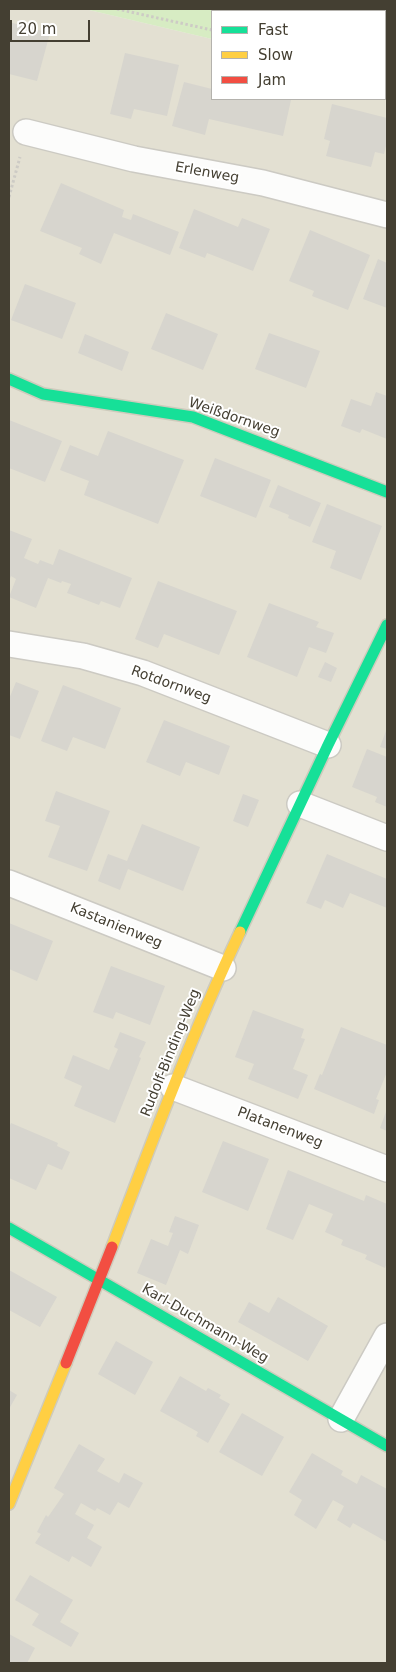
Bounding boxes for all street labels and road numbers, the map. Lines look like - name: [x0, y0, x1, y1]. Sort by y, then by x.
- street label: Erlenweg: [174, 159, 240, 187]
- street label: Weißdornweg: [186, 395, 282, 441]
- street label: Rotdornweg: [129, 663, 213, 707]
- street label: Kastanienweg: [67, 900, 165, 952]
- street label: Rudolf-Binding-Weg: [138, 987, 204, 1119]
- street label: Platanenweg: [235, 1104, 325, 1152]
- street label: Karl-Duchmann-Weg: [139, 1281, 271, 1367]

